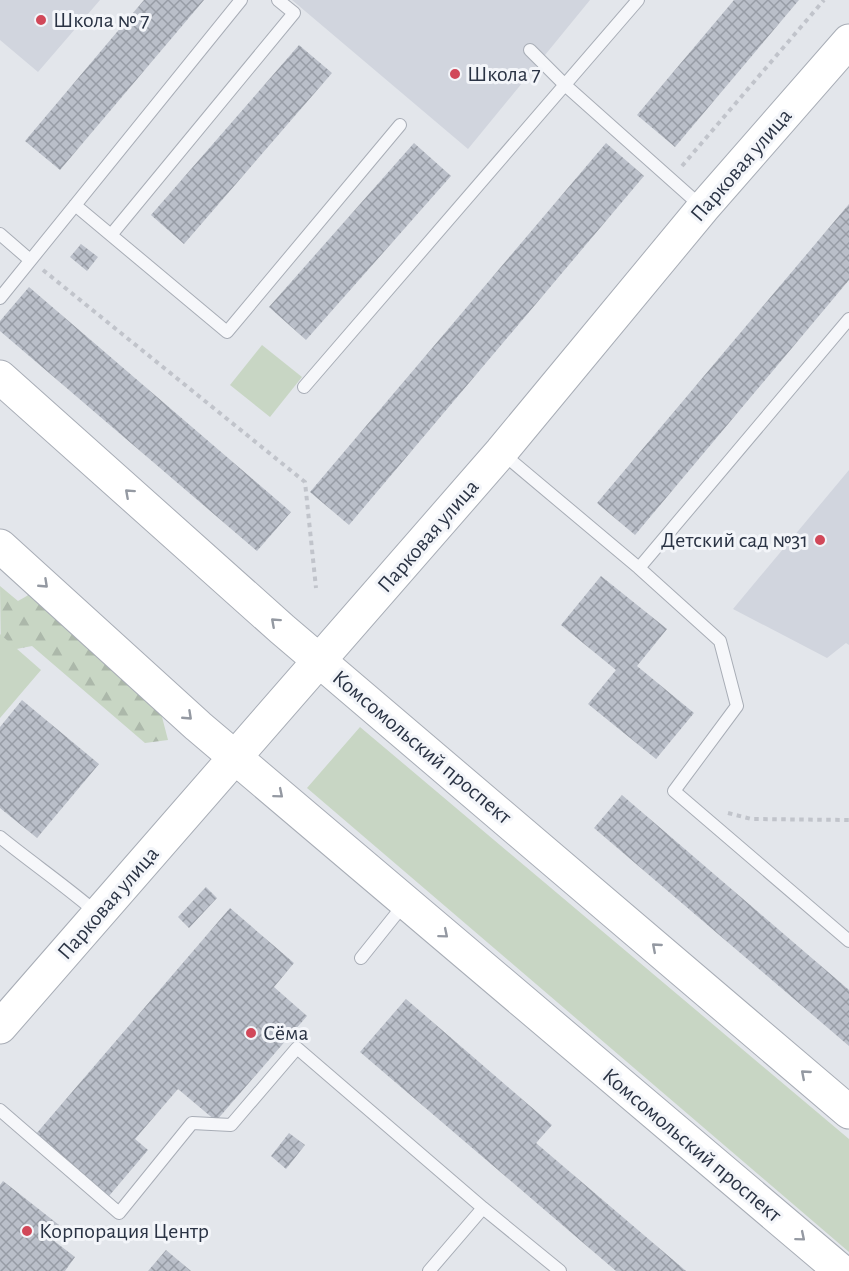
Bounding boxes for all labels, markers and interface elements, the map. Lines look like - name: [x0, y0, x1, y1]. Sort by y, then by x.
- place label: Школа № 7: [53, 9, 149, 31]
- marker: Школа № 7: [34, 13, 48, 27]
- place label: Школа 7: [467, 63, 541, 85]
- marker: Школа 7: [448, 67, 462, 81]
- street label: Парковая улица: [686, 104, 796, 226]
- street label: Парковая улица: [373, 475, 483, 597]
- one-way arrow: [126, 489, 136, 500]
- place label: Детский сад №31: [661, 529, 808, 551]
- marker: Детский сад №31: [813, 533, 827, 547]
- one-way arrow: [37, 577, 48, 588]
- one-way arrow: [271, 618, 282, 629]
- street label: Комсомольский проспект: [328, 666, 516, 829]
- one-way arrow: [181, 709, 191, 720]
- one-way arrow: [272, 787, 283, 798]
- street label: Парковая улица: [53, 842, 163, 964]
- one-way arrow: [437, 927, 448, 938]
- one-way arrow: [652, 943, 663, 954]
- place label: Сёма: [263, 1022, 309, 1044]
- marker: Сёма: [244, 1026, 258, 1040]
- street label: Комсомольский проспект: [598, 1064, 786, 1227]
- one-way arrow: [801, 1070, 812, 1081]
- place label: Корпорация Центр: [39, 1220, 209, 1242]
- marker: Корпорация Центр: [20, 1224, 34, 1238]
- one-way arrow: [794, 1230, 805, 1241]

